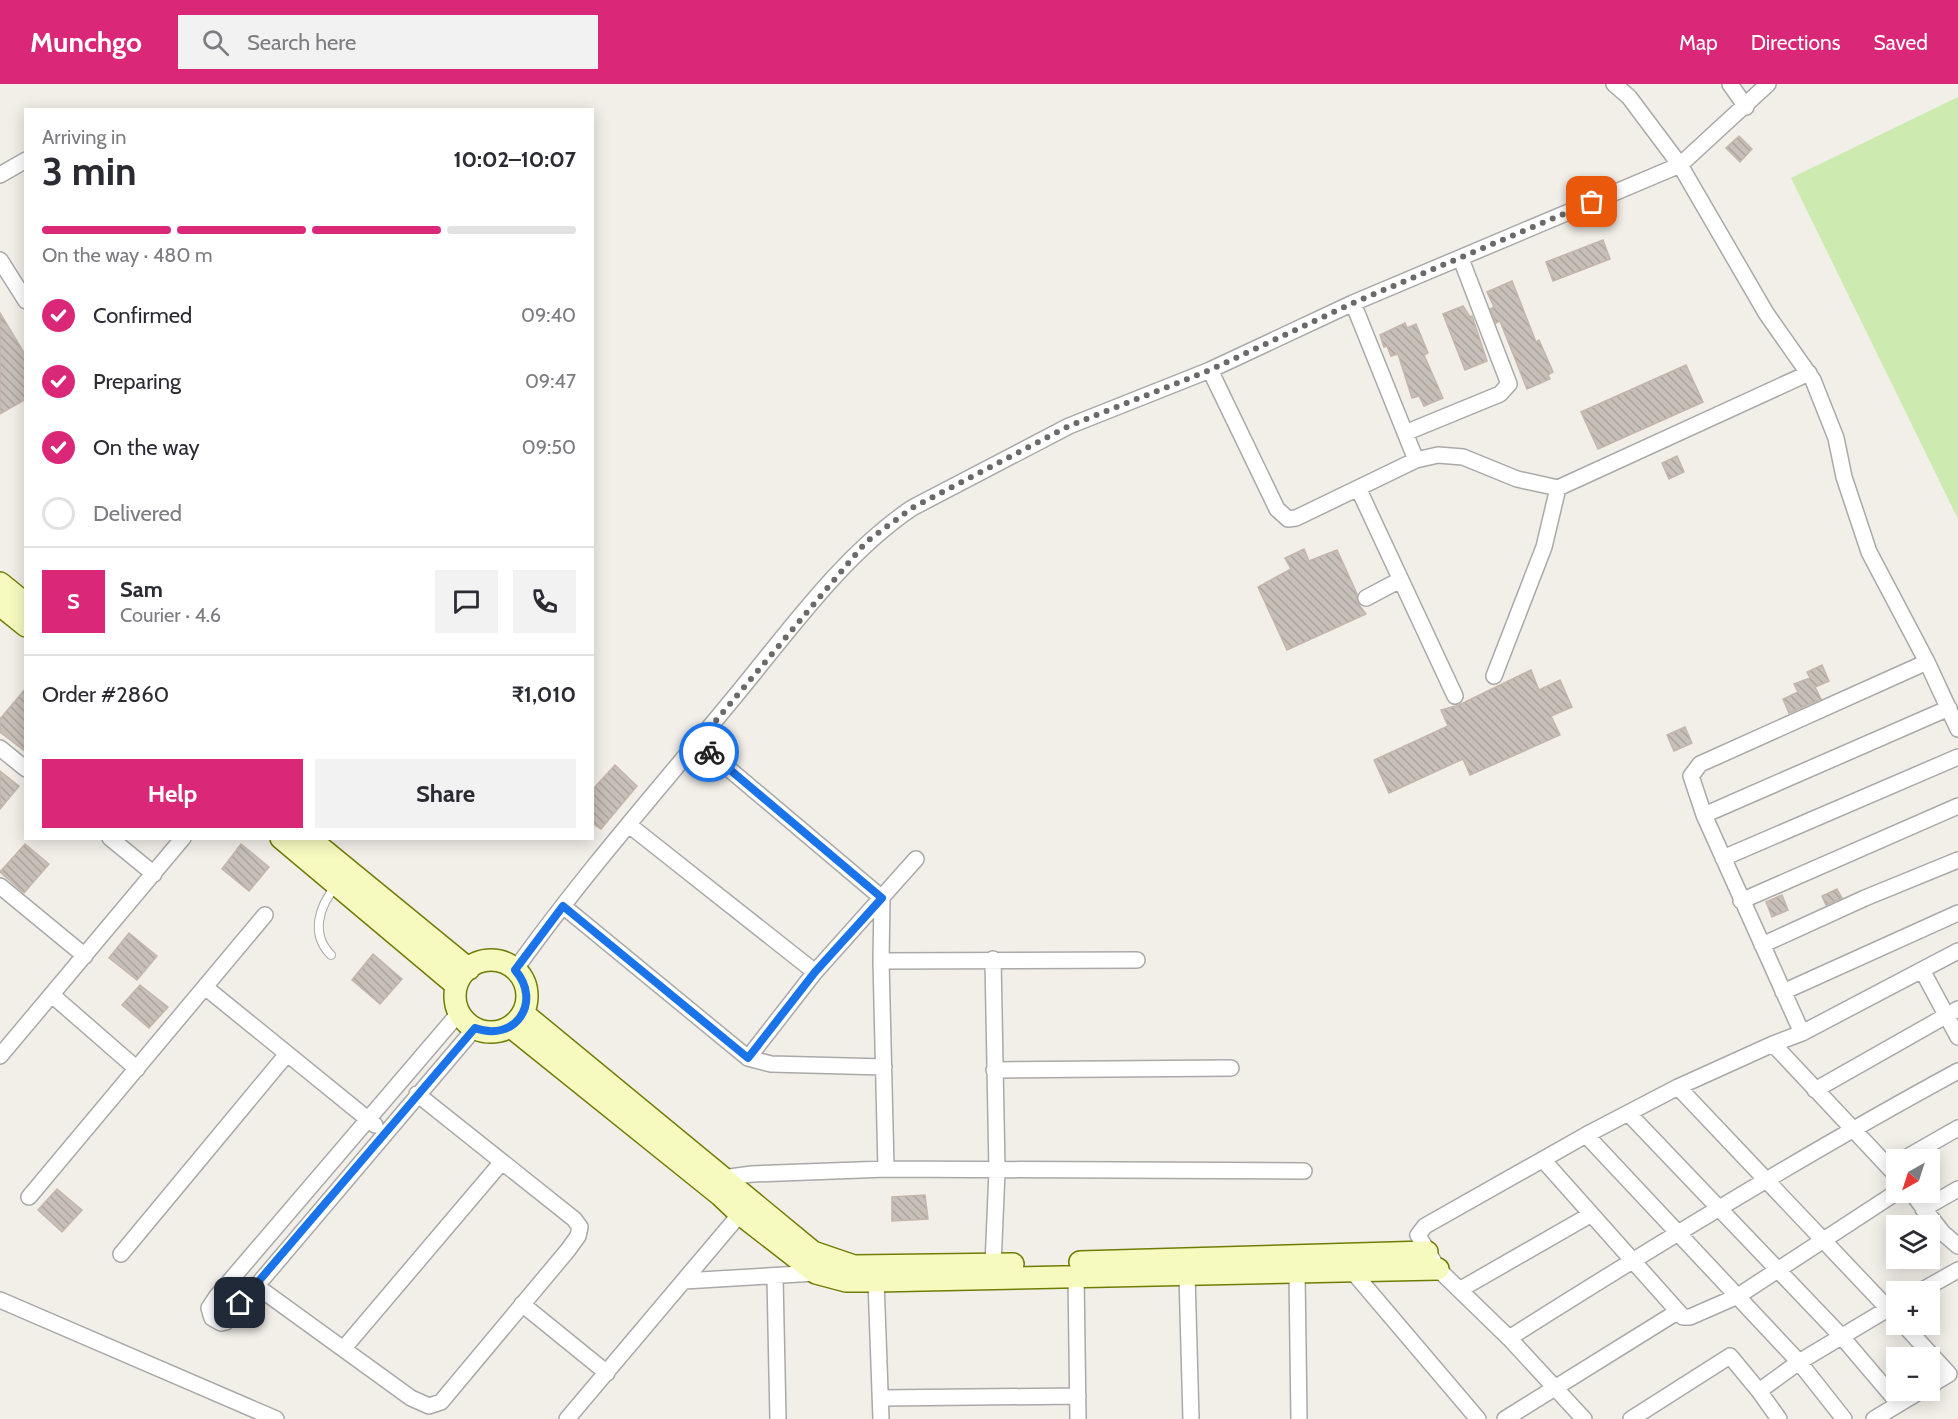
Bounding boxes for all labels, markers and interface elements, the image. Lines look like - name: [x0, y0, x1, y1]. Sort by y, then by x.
- search box: [178, 15, 598, 69]
- text: Munchgo: [30, 25, 142, 59]
- icon: search: [199, 26, 232, 59]
- text: Search here: [247, 29, 356, 56]
- text: Map: [1679, 30, 1718, 55]
- text: Directions: [1751, 30, 1840, 55]
- text: Saved: [1873, 30, 1928, 55]
- text: Arriving in: [42, 125, 126, 149]
- text: 10:02–10:07: [453, 146, 576, 173]
- text: 3 min: [42, 147, 137, 195]
- pin: [1566, 176, 1617, 227]
- icon: bag: [1575, 185, 1608, 218]
- text: On the way · 480 m: [42, 243, 212, 267]
- icon: check: [42, 299, 75, 332]
- text: Confirmed: [93, 302, 192, 329]
- text: 09:40: [521, 303, 576, 327]
- icon: check: [42, 365, 75, 398]
- text: Preparing: [93, 368, 181, 395]
- text: 09:47: [525, 369, 576, 393]
- icon: check: [42, 431, 75, 464]
- text: On the way: [93, 434, 200, 461]
- text: 09:50: [522, 435, 576, 459]
- text: Delivered: [93, 500, 182, 527]
- button: chat: [435, 570, 498, 633]
- button: phone: [513, 570, 576, 633]
- text: Sam: [120, 576, 163, 603]
- text: S: [67, 588, 80, 615]
- text: Courier · 4.6: [120, 603, 221, 627]
- text: Order #2860: [42, 681, 169, 708]
- text: ₹1,010: [512, 681, 576, 708]
- courier: [679, 722, 739, 782]
- icon: bike: [693, 736, 726, 769]
- button: Help: [42, 759, 303, 828]
- button: Share: [315, 759, 576, 828]
- north arrow: [1886, 1149, 1940, 1203]
- map controls: [1886, 1149, 1940, 1401]
- button: layers: [1886, 1215, 1940, 1269]
- pin: [214, 1277, 265, 1328]
- button: +: [1886, 1281, 1940, 1335]
- icon: home: [223, 1286, 256, 1319]
- button: −: [1886, 1347, 1940, 1401]

